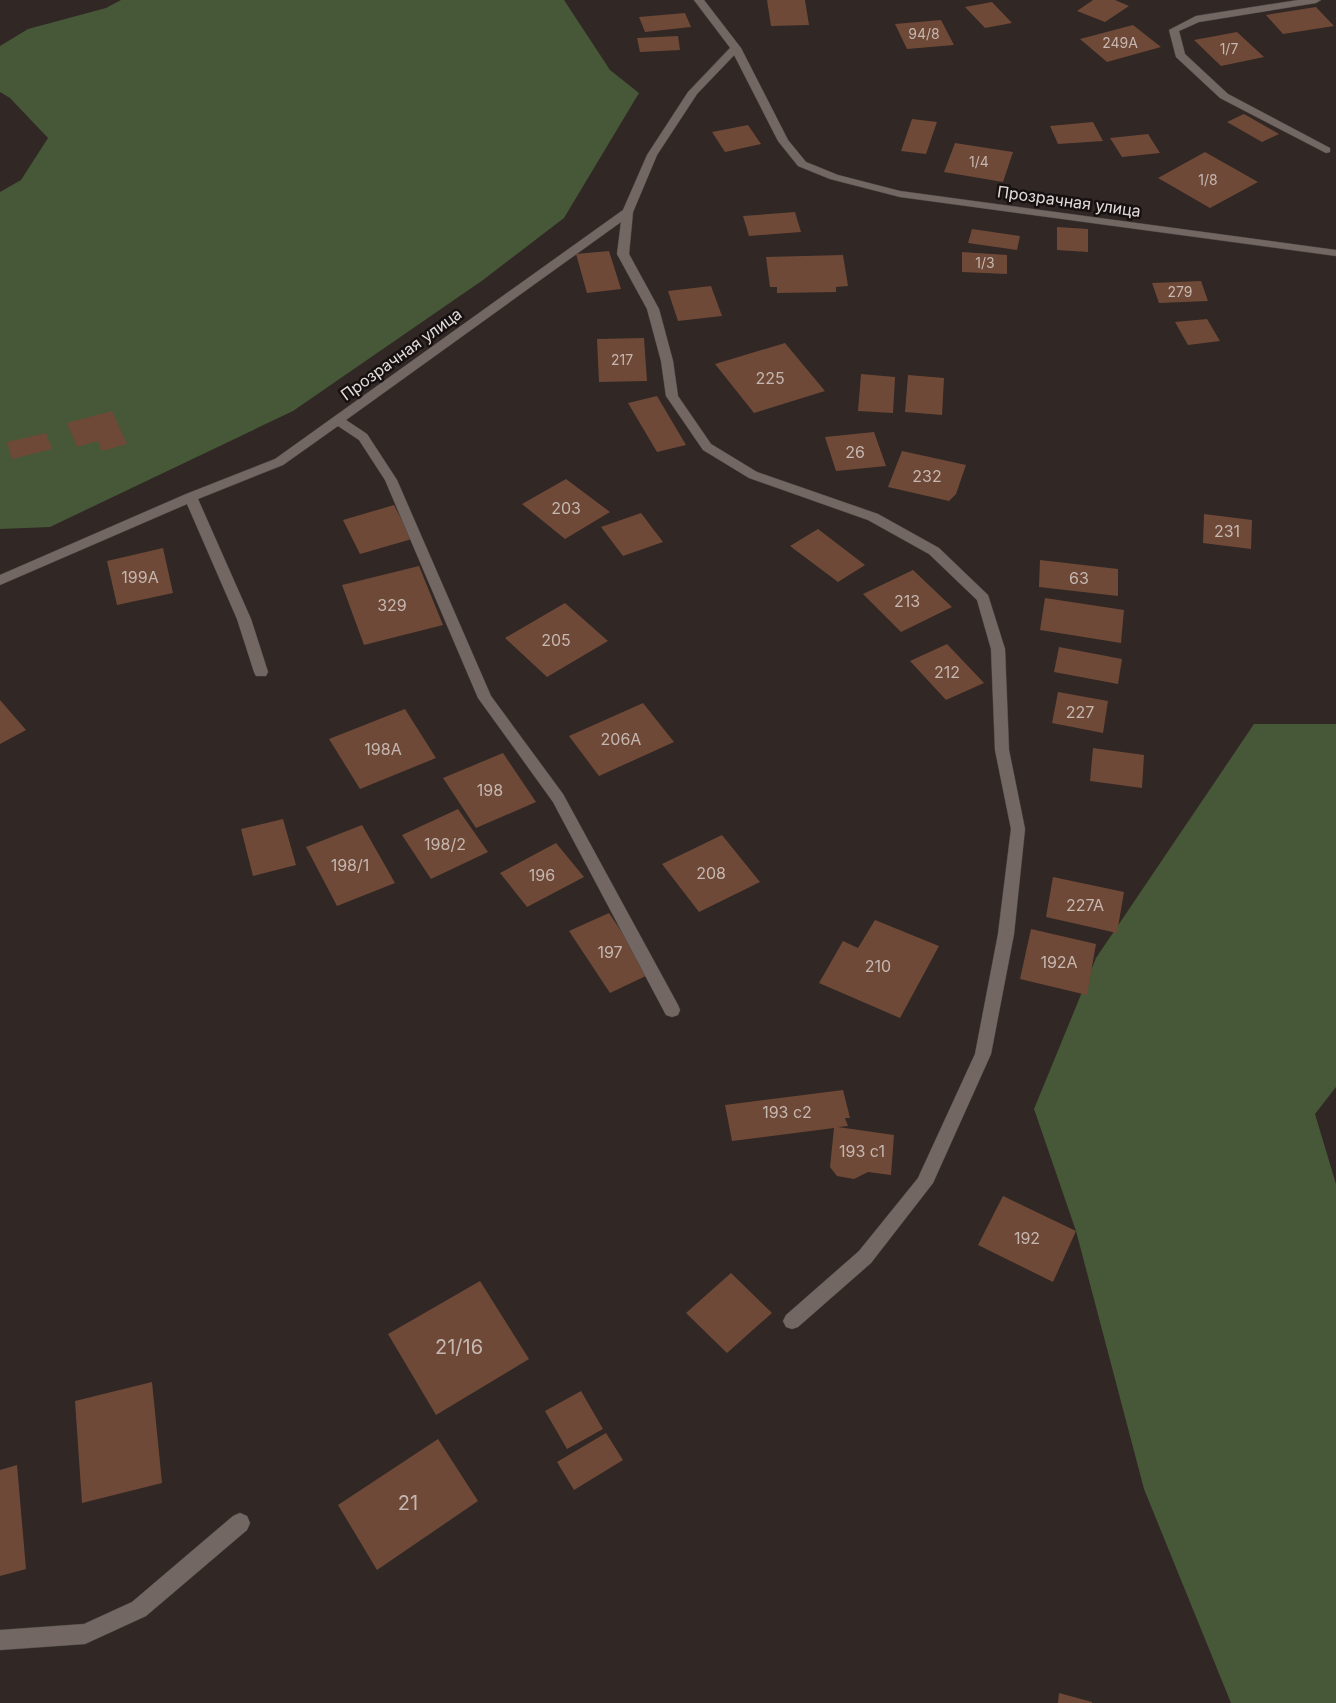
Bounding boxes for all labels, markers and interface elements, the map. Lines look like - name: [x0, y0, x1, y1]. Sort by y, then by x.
- house number: 94/8: [908, 25, 940, 42]
- house number: 249А: [1102, 34, 1138, 51]
- house number: 1/7: [1220, 40, 1238, 57]
- house number: 1/4: [969, 153, 989, 170]
- house number: 1/8: [1198, 171, 1218, 188]
- street label: Прозрачная улица: [996, 181, 1142, 221]
- house number: 1/3: [975, 254, 995, 271]
- house number: 279: [1167, 283, 1193, 300]
- street label: Прозрачная улица: [337, 303, 465, 405]
- house number: 217: [611, 351, 633, 368]
- house number: 225: [755, 368, 785, 388]
- house number: 26: [845, 442, 865, 462]
- house number: 232: [912, 466, 942, 486]
- house number: 203: [551, 498, 581, 518]
- house number: 231: [1214, 521, 1240, 541]
- house number: 199А: [121, 567, 159, 587]
- house number: 63: [1069, 568, 1089, 588]
- house number: 213: [894, 591, 920, 611]
- house number: 329: [377, 595, 407, 615]
- house number: 205: [541, 630, 571, 650]
- house number: 212: [934, 662, 960, 682]
- house number: 227: [1066, 702, 1094, 722]
- house number: 206А: [601, 729, 641, 749]
- house number: 198А: [364, 739, 402, 759]
- house number: 198: [477, 780, 503, 800]
- house number: 198/2: [424, 834, 466, 854]
- house number: 198/1: [331, 855, 369, 875]
- house number: 208: [696, 863, 726, 883]
- house number: 196: [529, 865, 555, 885]
- house number: 227А: [1066, 895, 1104, 915]
- house number: 197: [597, 942, 623, 962]
- house number: 192А: [1040, 952, 1078, 972]
- house number: 210: [865, 956, 891, 976]
- house number: 193 с2: [762, 1102, 812, 1122]
- house number: 193 с1: [839, 1141, 885, 1161]
- house number: 192: [1014, 1228, 1040, 1248]
- house number: 21/16: [435, 1335, 483, 1359]
- house number: 21: [398, 1491, 418, 1515]

